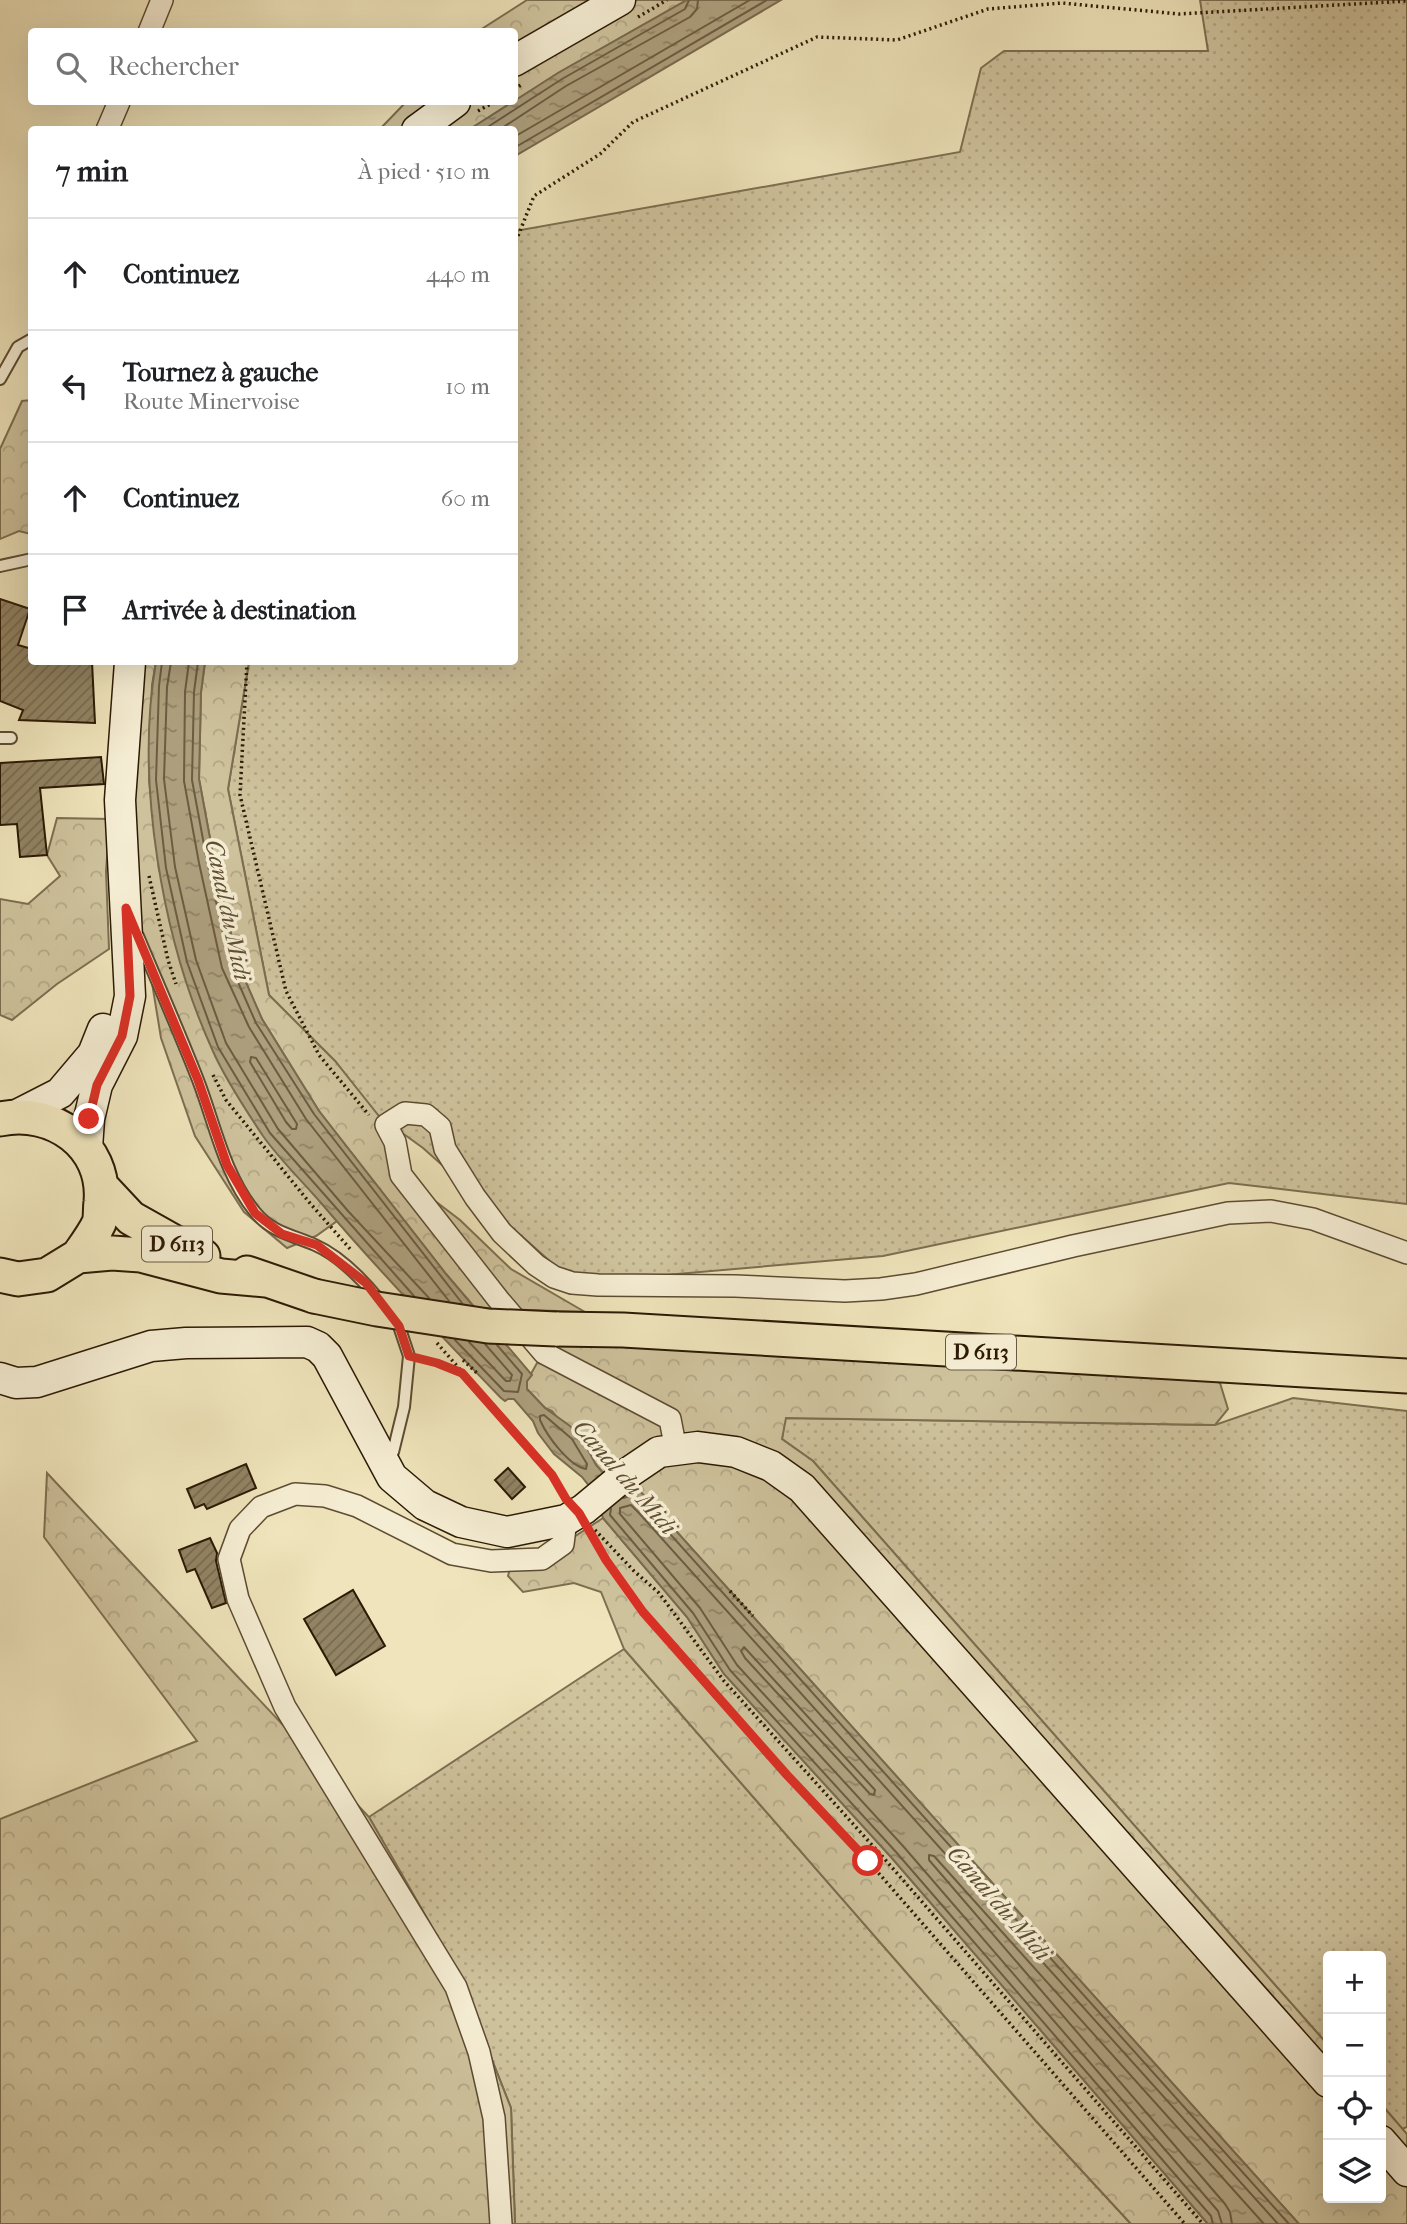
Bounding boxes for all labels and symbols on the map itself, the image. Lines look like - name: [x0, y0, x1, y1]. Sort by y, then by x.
- water label: Canal du Midi: [199, 837, 257, 985]
- route end: [73, 1103, 104, 1134]
- road number: D 6113: [142, 1226, 212, 1262]
- road number: D 6113: [946, 1334, 1016, 1370]
- water label: Canal du Midi: [567, 1414, 684, 1542]
- water label: Canal du Midi: [941, 1840, 1058, 1968]
- route start: [852, 1845, 883, 1876]

